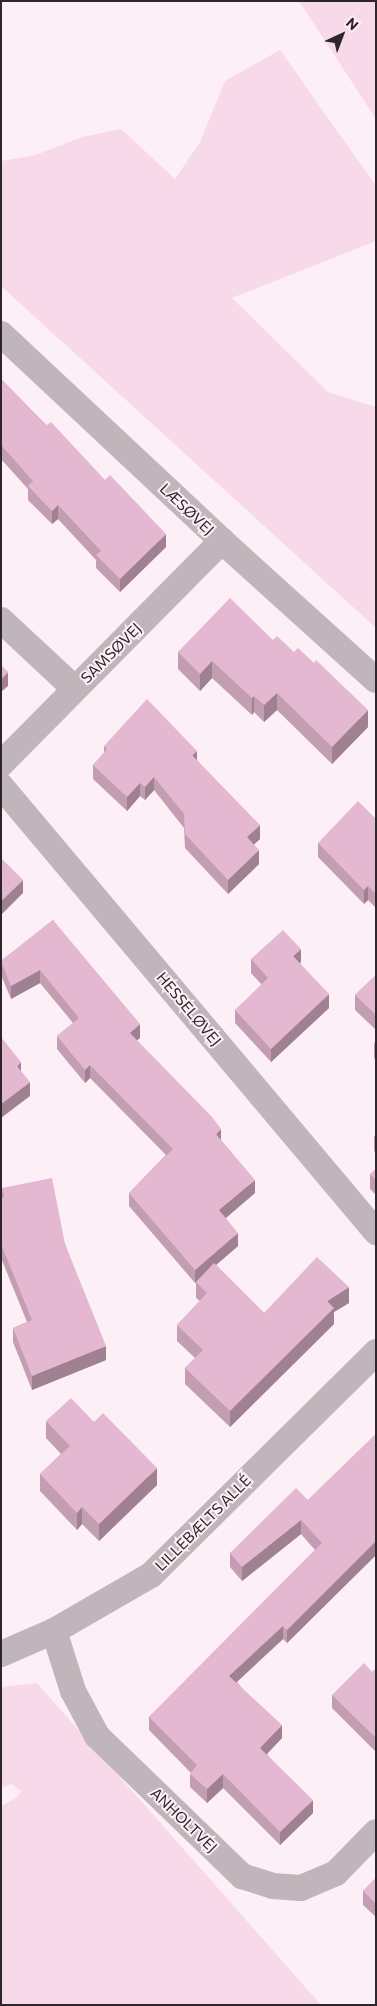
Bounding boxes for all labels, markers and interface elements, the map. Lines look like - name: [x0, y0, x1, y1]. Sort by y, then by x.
- north arrow: [317, 10, 367, 60]
- text: N: [343, 14, 362, 33]
- street label: LÆSØVEJ: [156, 479, 218, 539]
- street label: SAMSØVEJ: [77, 619, 145, 687]
- street label: HESSELØVEJ: [153, 969, 225, 1049]
- street label: LILLEBÆLTS ALLÉ: [151, 1471, 255, 1575]
- street label: ANHOLTVEJ: [147, 1784, 221, 1856]

